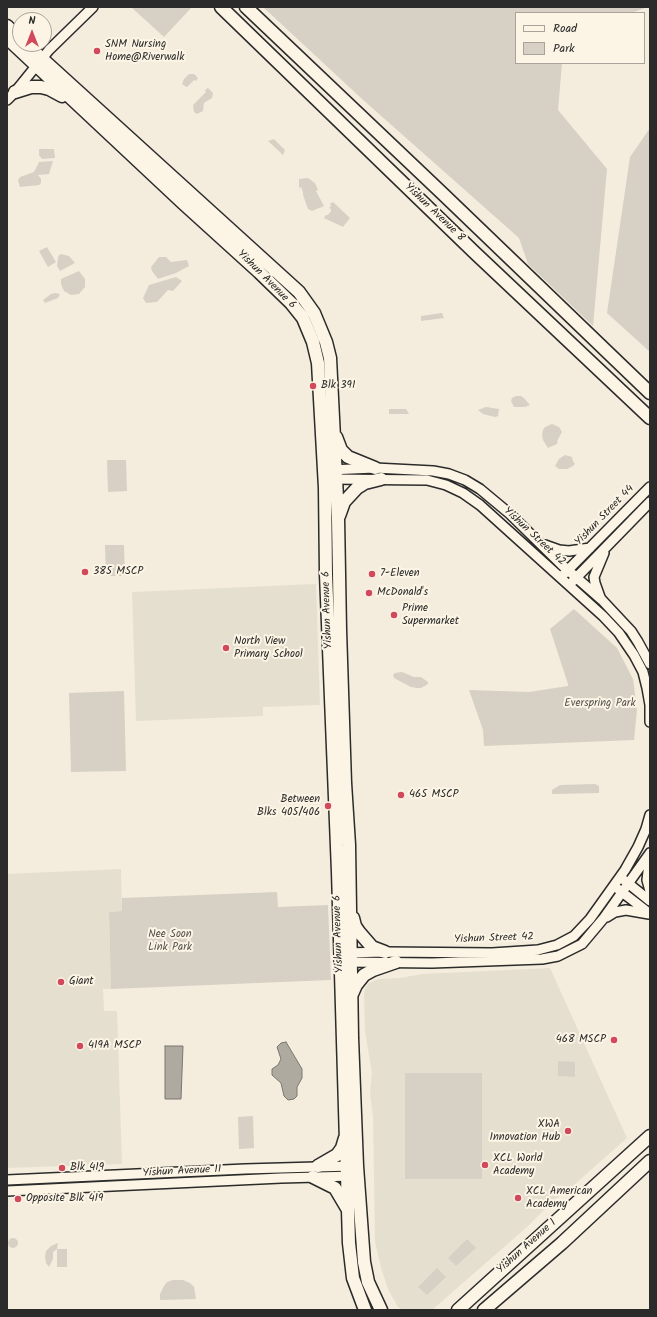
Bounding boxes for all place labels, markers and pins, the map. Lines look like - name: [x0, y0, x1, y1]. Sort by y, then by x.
- place label: SNM Nursing Home@Riverwalk: [105, 38, 184, 64]
- marker: SNM Nursing Home@Riverwalk: [92, 46, 102, 56]
- place label: Blk 391: [321, 379, 355, 393]
- marker: Blk 391: [308, 381, 318, 391]
- place label: 385 MSCP: [93, 565, 143, 579]
- marker: 385 MSCP: [80, 567, 90, 577]
- place label: 7-Eleven: [380, 567, 420, 581]
- marker: 7-Eleven: [367, 569, 377, 579]
- place label: McDonald's: [377, 586, 428, 600]
- marker: McDonald's: [364, 588, 374, 598]
- place label: Prime Supermarket: [402, 602, 459, 628]
- marker: Prime Supermarket: [389, 610, 399, 620]
- place label: North View Primary School: [234, 635, 303, 661]
- marker: North View Primary School: [221, 643, 231, 653]
- place label: 465 MSCP: [409, 788, 459, 802]
- marker: 465 MSCP: [396, 790, 406, 800]
- place label: Between Blks 405/406: [257, 793, 320, 819]
- marker: Between Blks 405/406: [323, 801, 333, 811]
- place label: Giant: [69, 975, 94, 989]
- marker: Giant: [56, 977, 66, 987]
- place label: 468 MSCP: [556, 1033, 606, 1047]
- marker: 468 MSCP: [609, 1035, 619, 1045]
- place label: 419A MSCP: [88, 1039, 141, 1053]
- marker: 419A MSCP: [75, 1041, 85, 1051]
- place label: XWA Innovation Hub: [490, 1118, 560, 1144]
- marker: XWA Innovation Hub: [563, 1126, 573, 1136]
- place label: XCL World Academy: [493, 1152, 542, 1178]
- marker: XCL World Academy: [480, 1160, 490, 1170]
- place label: Blk 419: [70, 1161, 104, 1175]
- marker: Blk 419: [57, 1163, 67, 1173]
- place label: XCL American Academy: [526, 1185, 592, 1211]
- place label: Opposite Blk 419: [26, 1192, 103, 1206]
- marker: XCL American Academy: [513, 1193, 523, 1203]
- marker: Opposite Blk 419: [13, 1194, 23, 1204]

